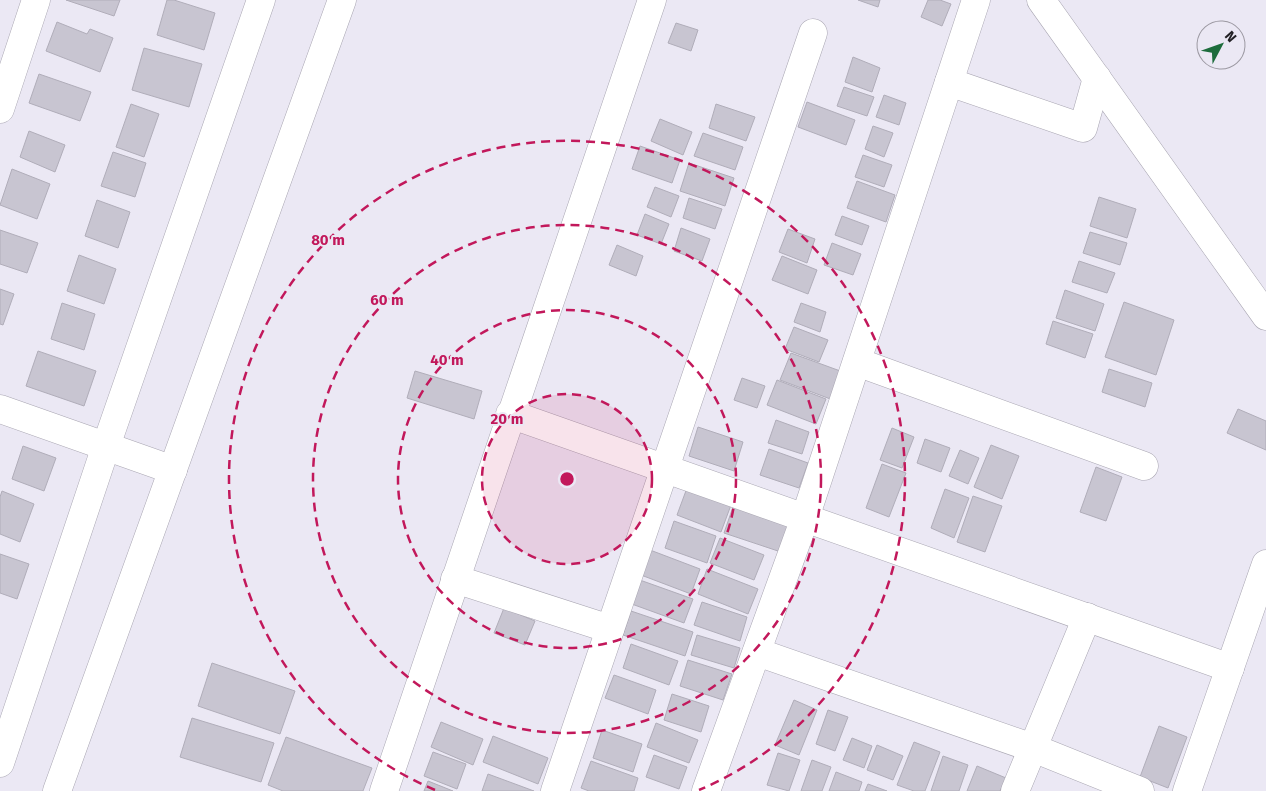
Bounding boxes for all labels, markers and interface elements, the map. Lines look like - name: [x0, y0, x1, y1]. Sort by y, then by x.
- north arrow: [1196, 20, 1246, 70]
- text: N: [1221, 28, 1240, 46]
- text: 80 m: [311, 231, 345, 249]
- text: 60 m: [370, 291, 404, 309]
- text: 40 m: [430, 351, 464, 369]
- text: 20 m: [491, 410, 523, 428]
- centre of rings: [558, 470, 576, 488]

